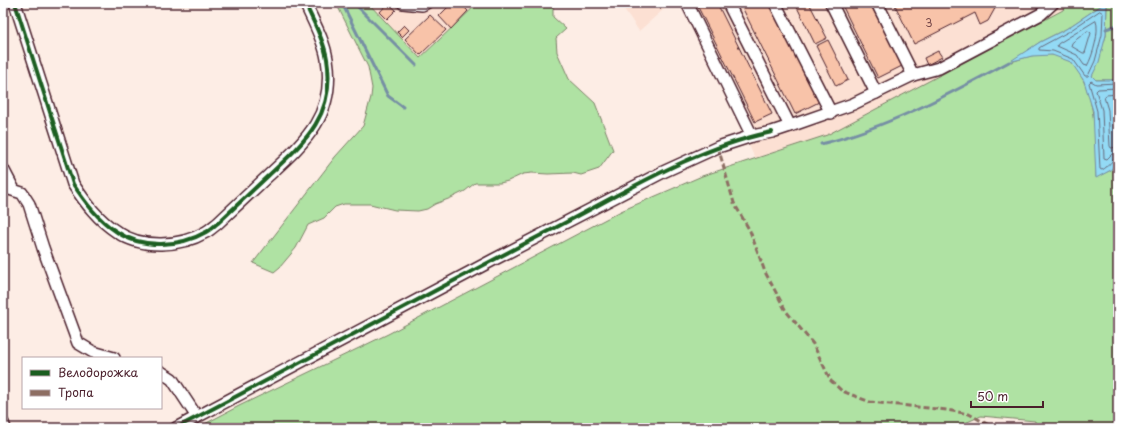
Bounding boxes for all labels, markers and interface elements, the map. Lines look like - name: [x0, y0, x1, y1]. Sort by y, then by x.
- house number: 3: [925, 14, 933, 31]
- legend: [22, 357, 162, 409]
- text: Велодорожка: [58, 363, 138, 381]
- text: Тропа: [58, 383, 94, 401]
- scale bar: [971, 383, 1043, 409]
- text: 50 m: [977, 387, 1008, 405]

